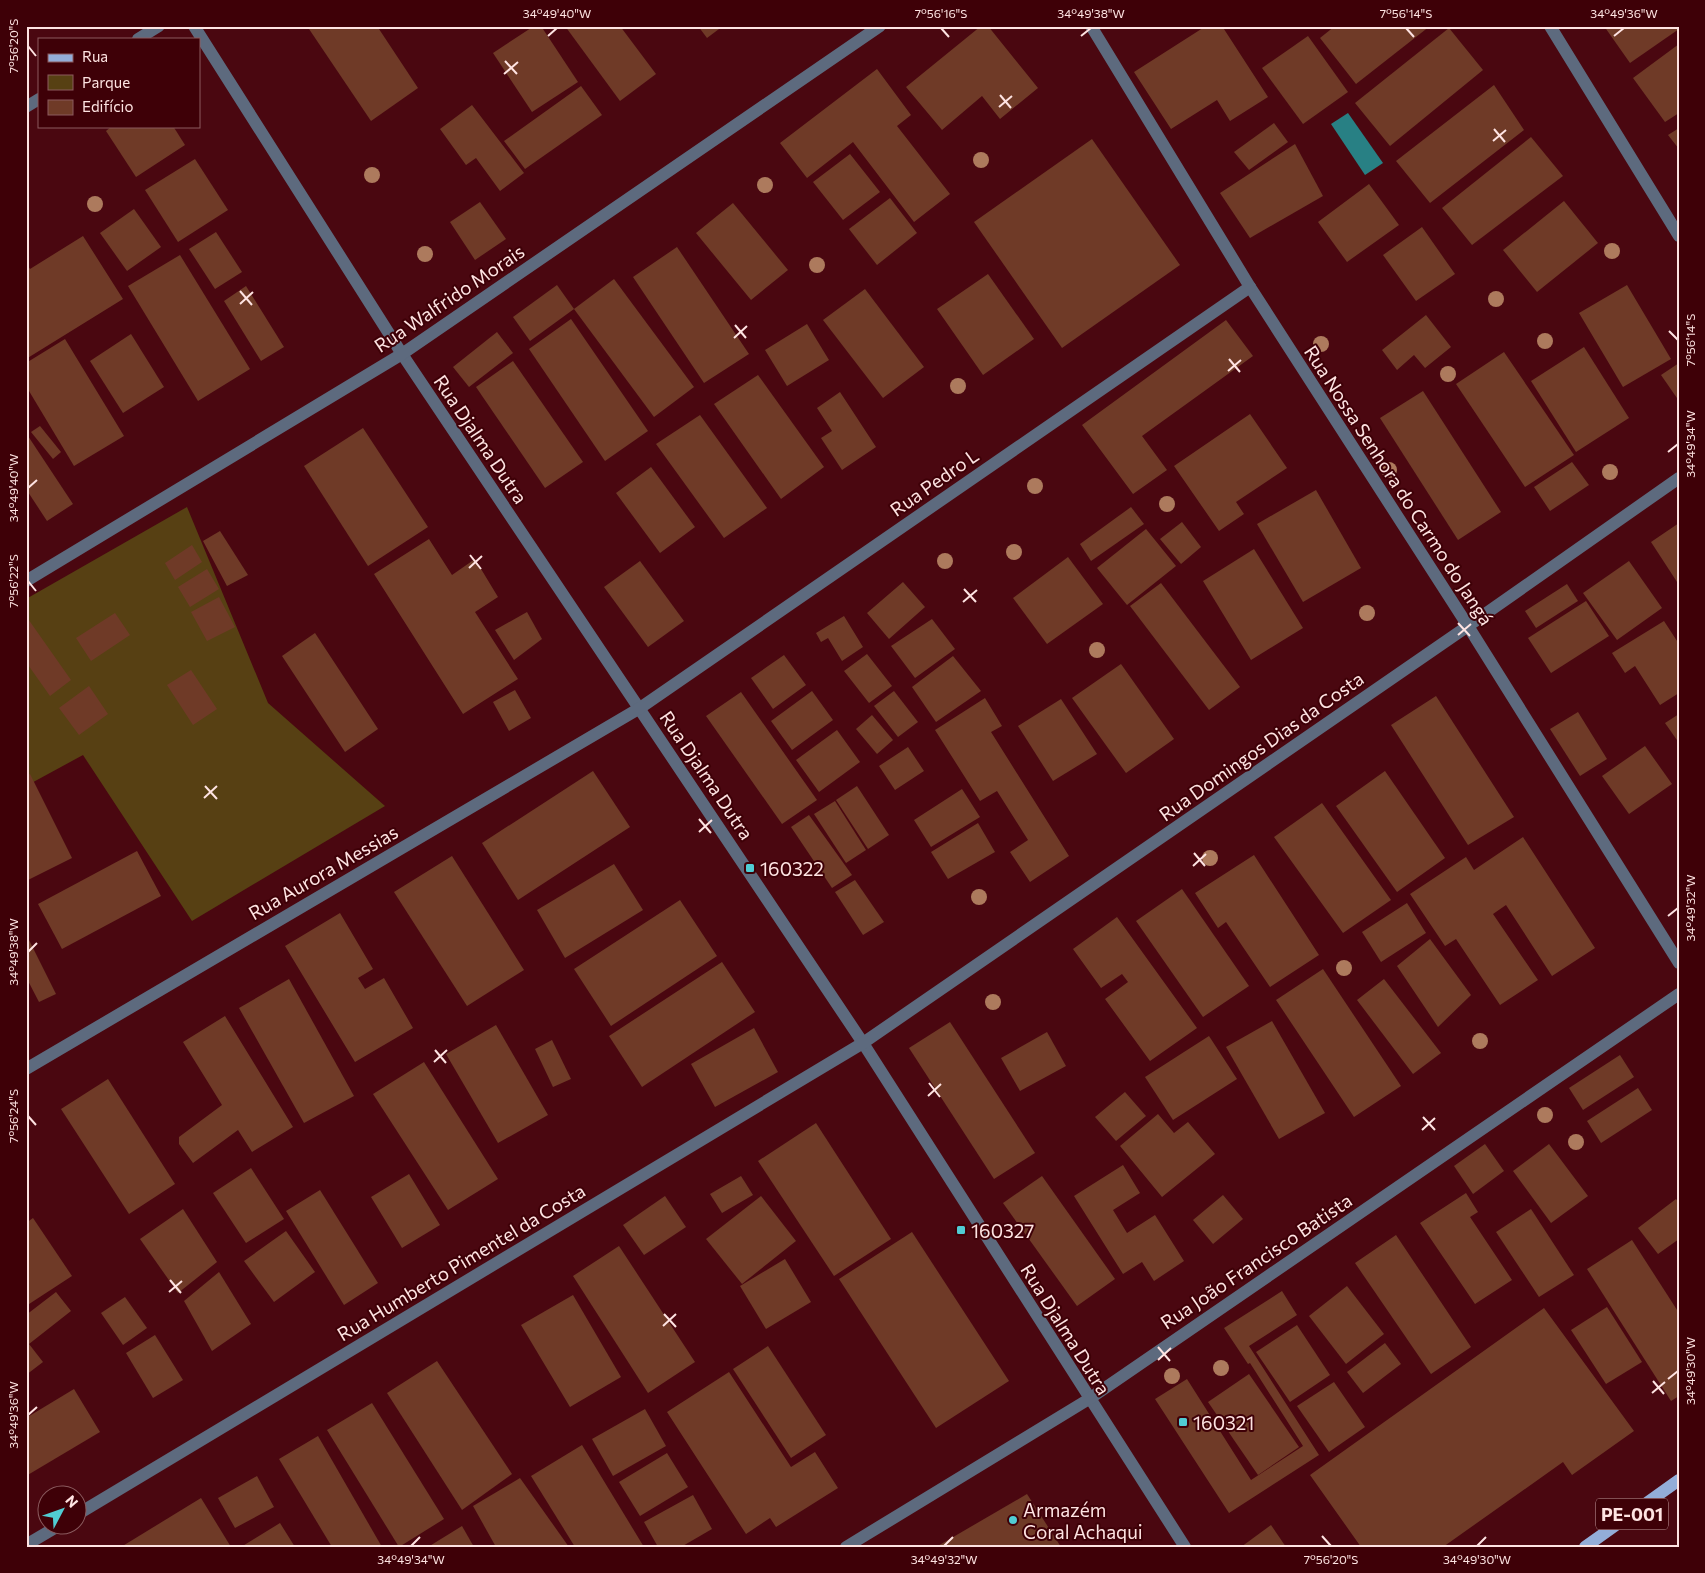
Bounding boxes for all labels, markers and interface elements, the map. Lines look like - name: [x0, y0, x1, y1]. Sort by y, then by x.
- text: 34°49'40"W: [523, 6, 591, 20]
- text: 7°56'16"S: [915, 6, 967, 20]
- text: 34°49'38"W: [1057, 6, 1125, 20]
- text: 7°56'14"S: [1380, 6, 1432, 20]
- text: 34°49'36"W: [1590, 6, 1658, 20]
- text: 7°56'20"S: [6, 19, 20, 73]
- legend: [38, 38, 200, 128]
- text: Rua: [82, 47, 108, 65]
- text: Parque: [82, 73, 130, 91]
- text: Edifício: [82, 97, 133, 115]
- street label: Rua Walfrido Morais: [370, 239, 528, 357]
- text: 7°56'14"S: [1683, 314, 1697, 366]
- street label: Rua Nossa Senhora do Carmo do Jangá: [1300, 341, 1498, 629]
- street label: Rua Djalma Dutra: [429, 370, 533, 508]
- text: 34°49'34"W: [1683, 410, 1697, 478]
- street label: Rua Pedro L: [885, 443, 983, 521]
- text: 34°49'40"W: [6, 454, 20, 522]
- text: 7°56'22"S: [6, 554, 20, 608]
- street label: Rua Domingos Dias da Costa: [1154, 667, 1368, 825]
- street label: Rua Djalma Dutra: [655, 706, 759, 844]
- street label: Rua Aurora Messias: [244, 820, 402, 924]
- place label: 160322: [760, 857, 824, 880]
- marker: 160322: [744, 862, 756, 874]
- text: 34°49'32"W: [1683, 875, 1697, 941]
- text: 34°49'38"W: [6, 918, 20, 986]
- text: 7°56'24"S: [6, 1089, 20, 1143]
- street label: Rua Humberto Pimentel da Costa: [333, 1179, 589, 1345]
- street label: Rua João Francisco Batista: [1156, 1188, 1356, 1334]
- place label: 160327: [971, 1219, 1034, 1242]
- marker: 160327: [955, 1224, 967, 1236]
- street label: Rua Djalma Dutra: [1016, 1259, 1116, 1399]
- text: 34°49'30"W: [1683, 1337, 1697, 1405]
- text: 34°49'36"W: [6, 1381, 20, 1449]
- place label: 160321: [1193, 1411, 1254, 1434]
- marker: 160321: [1177, 1416, 1189, 1428]
- north arrow: [38, 1486, 88, 1536]
- text: N: [62, 1492, 82, 1511]
- place label: Armazém Coral Achaqui: [1023, 1498, 1143, 1543]
- road number: PE-001: [1596, 1498, 1668, 1530]
- marker: Armazém Coral Achaqui: [1007, 1514, 1019, 1526]
- text: 34°49'34"W: [377, 1552, 445, 1566]
- text: 34°49'32"W: [911, 1552, 977, 1566]
- text: 7°56'20"S: [1304, 1552, 1358, 1566]
- text: 34°49'30"W: [1443, 1552, 1511, 1566]

